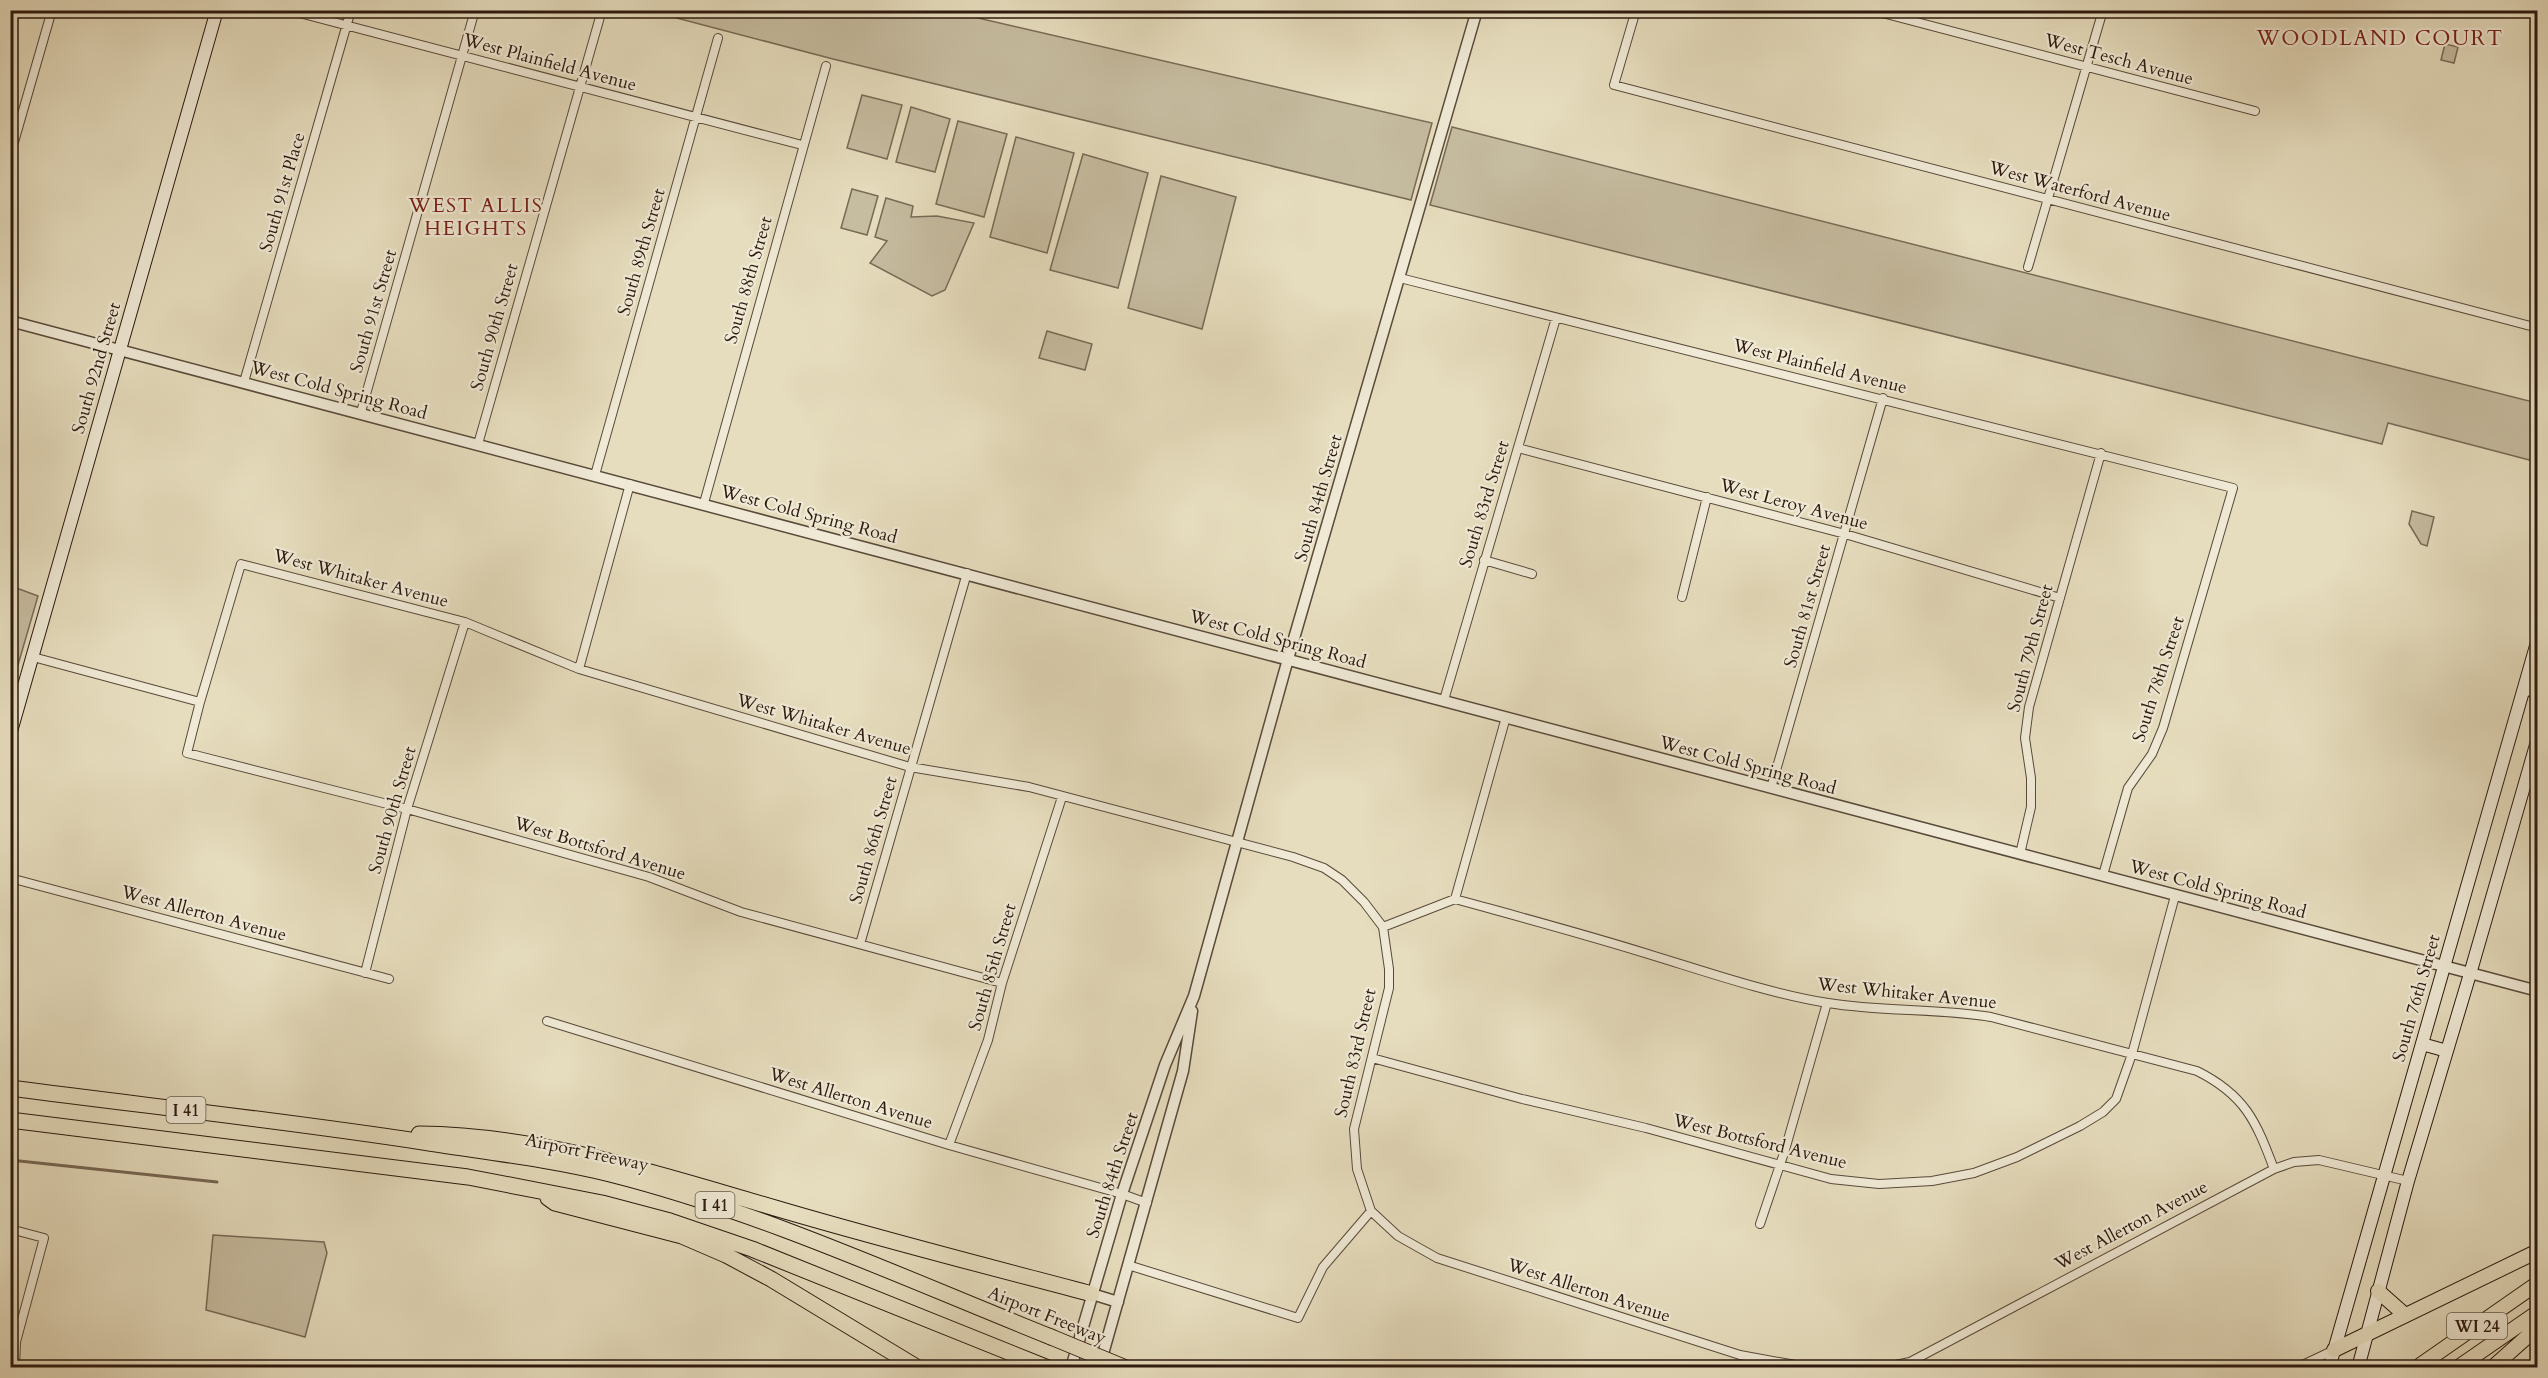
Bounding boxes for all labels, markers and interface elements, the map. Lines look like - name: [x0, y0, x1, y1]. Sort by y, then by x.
- district label: WOODLAND COURT: [2255, 24, 2504, 53]
- street label: West Plainfield Avenue: [459, 27, 639, 98]
- street label: West Tesch Avenue: [2041, 27, 2196, 91]
- street label: South 91st Place: [253, 129, 312, 255]
- street label: West Waterford Avenue: [1985, 155, 2174, 228]
- street label: South 89th Street: [611, 185, 672, 319]
- district label: WEST ALLIS HEIGHTS: [408, 192, 543, 242]
- street label: South 88th Street: [718, 213, 779, 347]
- street label: South 91st Street: [344, 246, 403, 376]
- street label: South 90th Street: [464, 260, 525, 394]
- street label: South 92nd Street: [66, 299, 127, 437]
- street label: West Plainfield Avenue: [1729, 333, 1910, 400]
- street label: West Cold Spring Road: [247, 355, 430, 426]
- street label: South 84th Street: [1288, 431, 1349, 565]
- street label: South 83rd Street: [1453, 437, 1516, 571]
- street label: West Leroy Avenue: [1716, 472, 1871, 536]
- street label: West Cold Spring Road: [717, 479, 900, 550]
- street label: South 81st Street: [1778, 541, 1837, 671]
- street label: West Whitaker Avenue: [270, 543, 451, 614]
- street label: South 79th Street: [2001, 581, 2060, 715]
- street label: West Cold Spring Road: [1186, 604, 1369, 675]
- street label: South 78th Street: [2126, 613, 2191, 745]
- street label: West Whitaker Avenue: [733, 687, 914, 761]
- street label: West Cold Spring Road: [1656, 730, 1839, 801]
- street label: South 90th Street: [362, 743, 423, 877]
- street label: South 86th Street: [843, 773, 904, 907]
- street label: West Bottsford Avenue: [510, 810, 689, 887]
- street label: West Cold Spring Road: [2126, 854, 2309, 925]
- street label: West Allerton Avenue: [117, 879, 289, 948]
- street label: South 85th Street: [962, 900, 1023, 1034]
- street label: South 76th Street: [2386, 931, 2447, 1065]
- street label: West Whitaker Avenue: [1815, 972, 1998, 1015]
- street label: South 83rd Street: [1328, 986, 1383, 1120]
- street label: West Allerton Avenue: [765, 1061, 936, 1135]
- road number: I 41: [166, 1097, 206, 1123]
- street label: West Bottsford Avenue: [1669, 1108, 1850, 1175]
- street label: South 84th Street: [1080, 1109, 1145, 1241]
- street label: Airport Freeway: [523, 1127, 651, 1178]
- street label: West Allerton Avenue: [2049, 1174, 2212, 1277]
- road number: I 41: [696, 1192, 734, 1218]
- street label: West Allerton Avenue: [1503, 1252, 1674, 1329]
- street label: Airport Freeway: [984, 1280, 1110, 1351]
- road number: WI 24: [2447, 1313, 2507, 1339]

